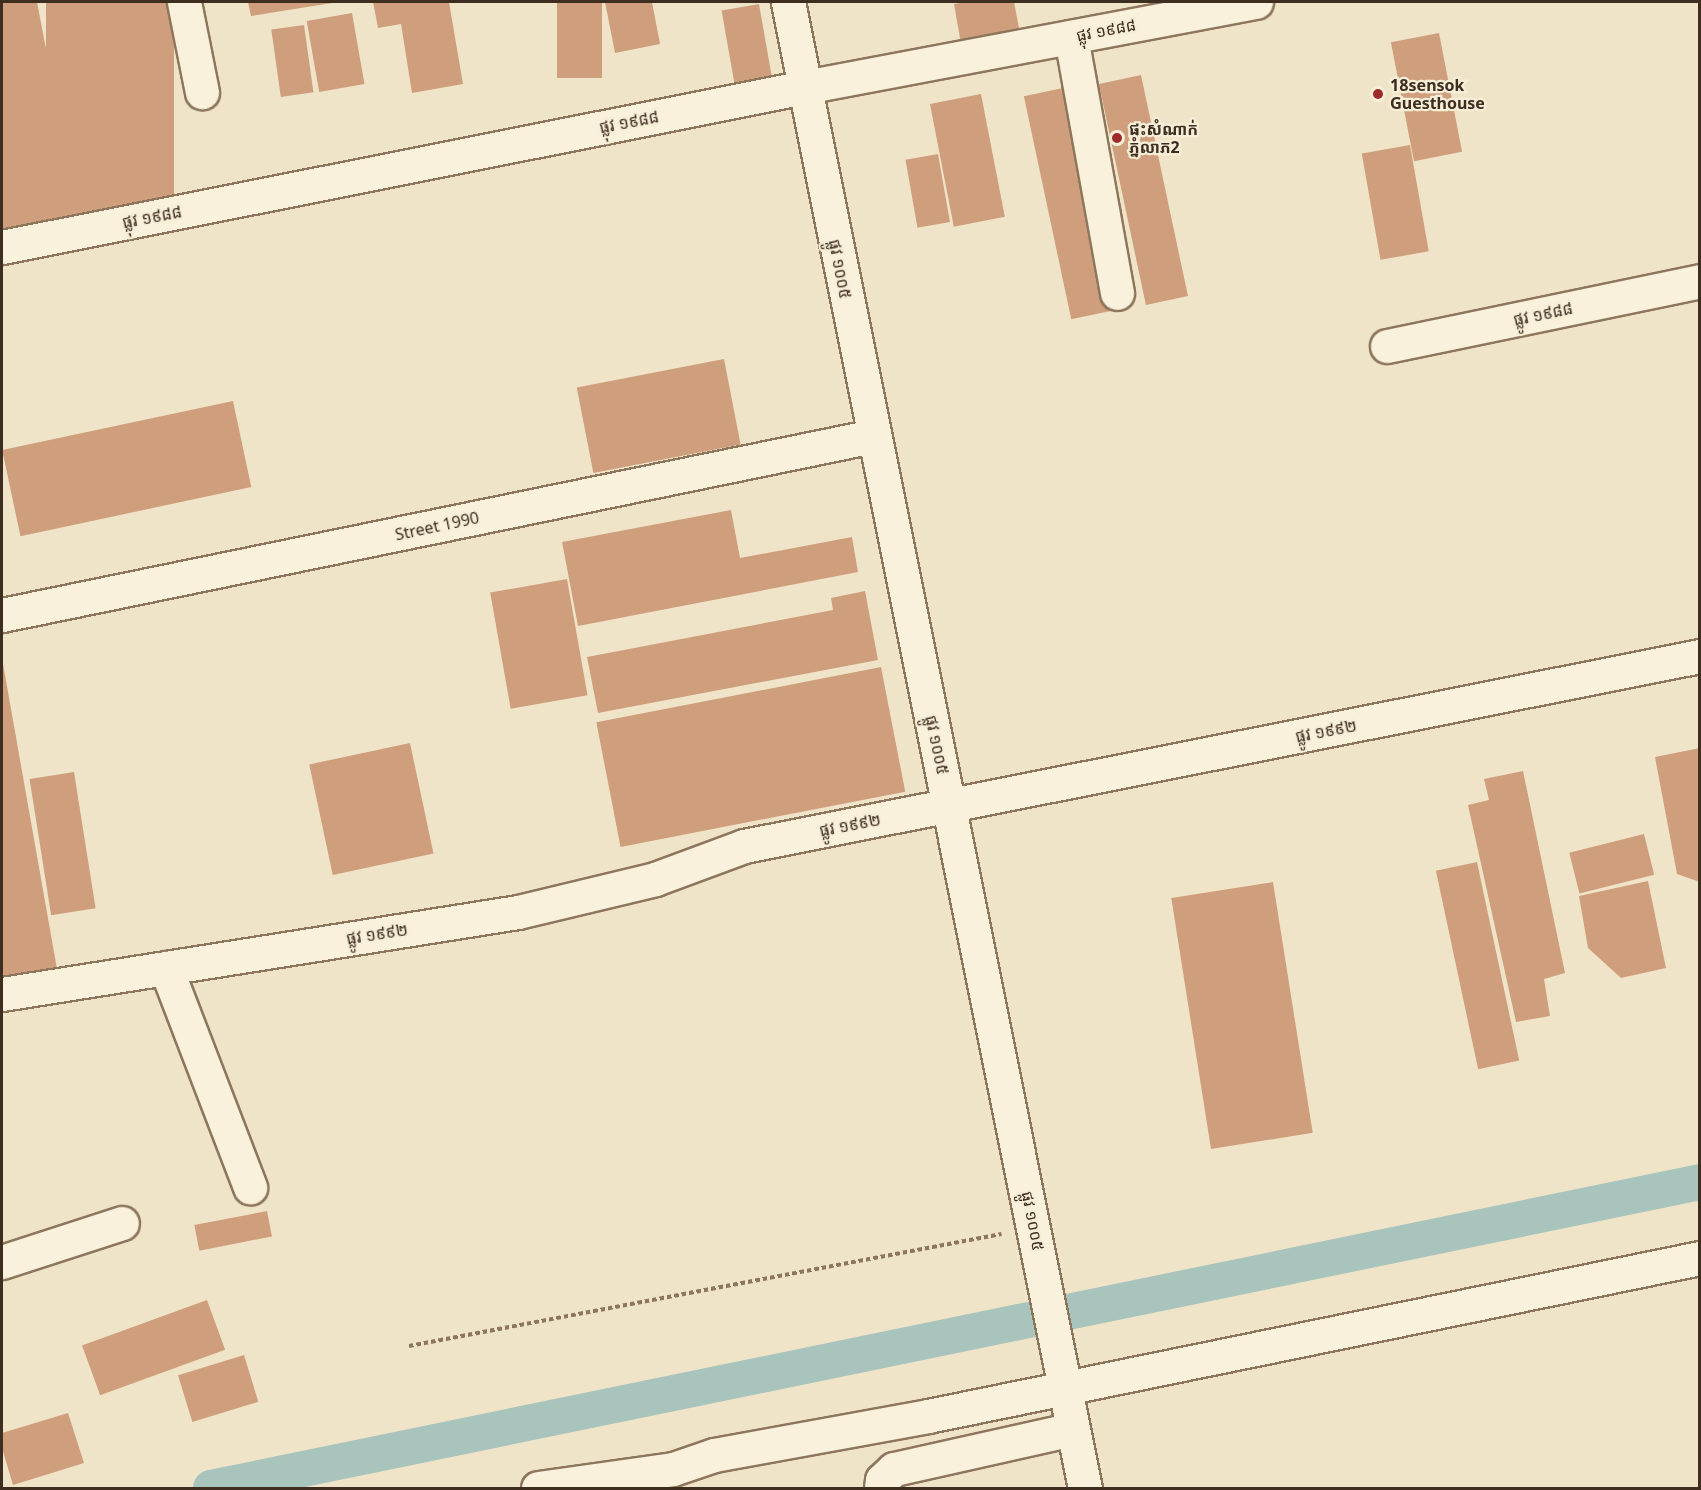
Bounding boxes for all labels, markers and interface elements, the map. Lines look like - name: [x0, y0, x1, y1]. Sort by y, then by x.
- street label: ផ្លុវ ១៩៨៨: [1075, 15, 1137, 45]
- place label: 18sensok Guesthouse: [1390, 75, 1485, 113]
- marker: 18sensok Guesthouse: [1371, 87, 1385, 101]
- street label: ផ្លុវ ១៩៨៨: [598, 107, 660, 137]
- place label: ផ្ទះសំណាក់ ភ្នំលាភ2: [1129, 119, 1198, 157]
- marker: ផ្ទះសំណាក់ ភ្នំលាភ2: [1110, 131, 1124, 145]
- street label: ផ្លុវ ១៩៨៨: [121, 202, 183, 232]
- street label: ផ្លូវ ១០០៥: [825, 238, 855, 300]
- street label: ផ្លូវ ១៩៨៨: [1512, 298, 1574, 330]
- street label: Street 1990: [393, 508, 481, 544]
- street label: ផ្លូវ ១០០៥: [921, 714, 953, 776]
- street label: ផ្លូវ ១៩៩២: [1294, 716, 1358, 746]
- street label: ផ្លូវ ១៩៩២: [818, 810, 882, 840]
- street label: ផ្លូវ ១៩៩២: [345, 920, 409, 948]
- street label: ផ្លូវ ១០០៥: [1018, 1190, 1048, 1252]

